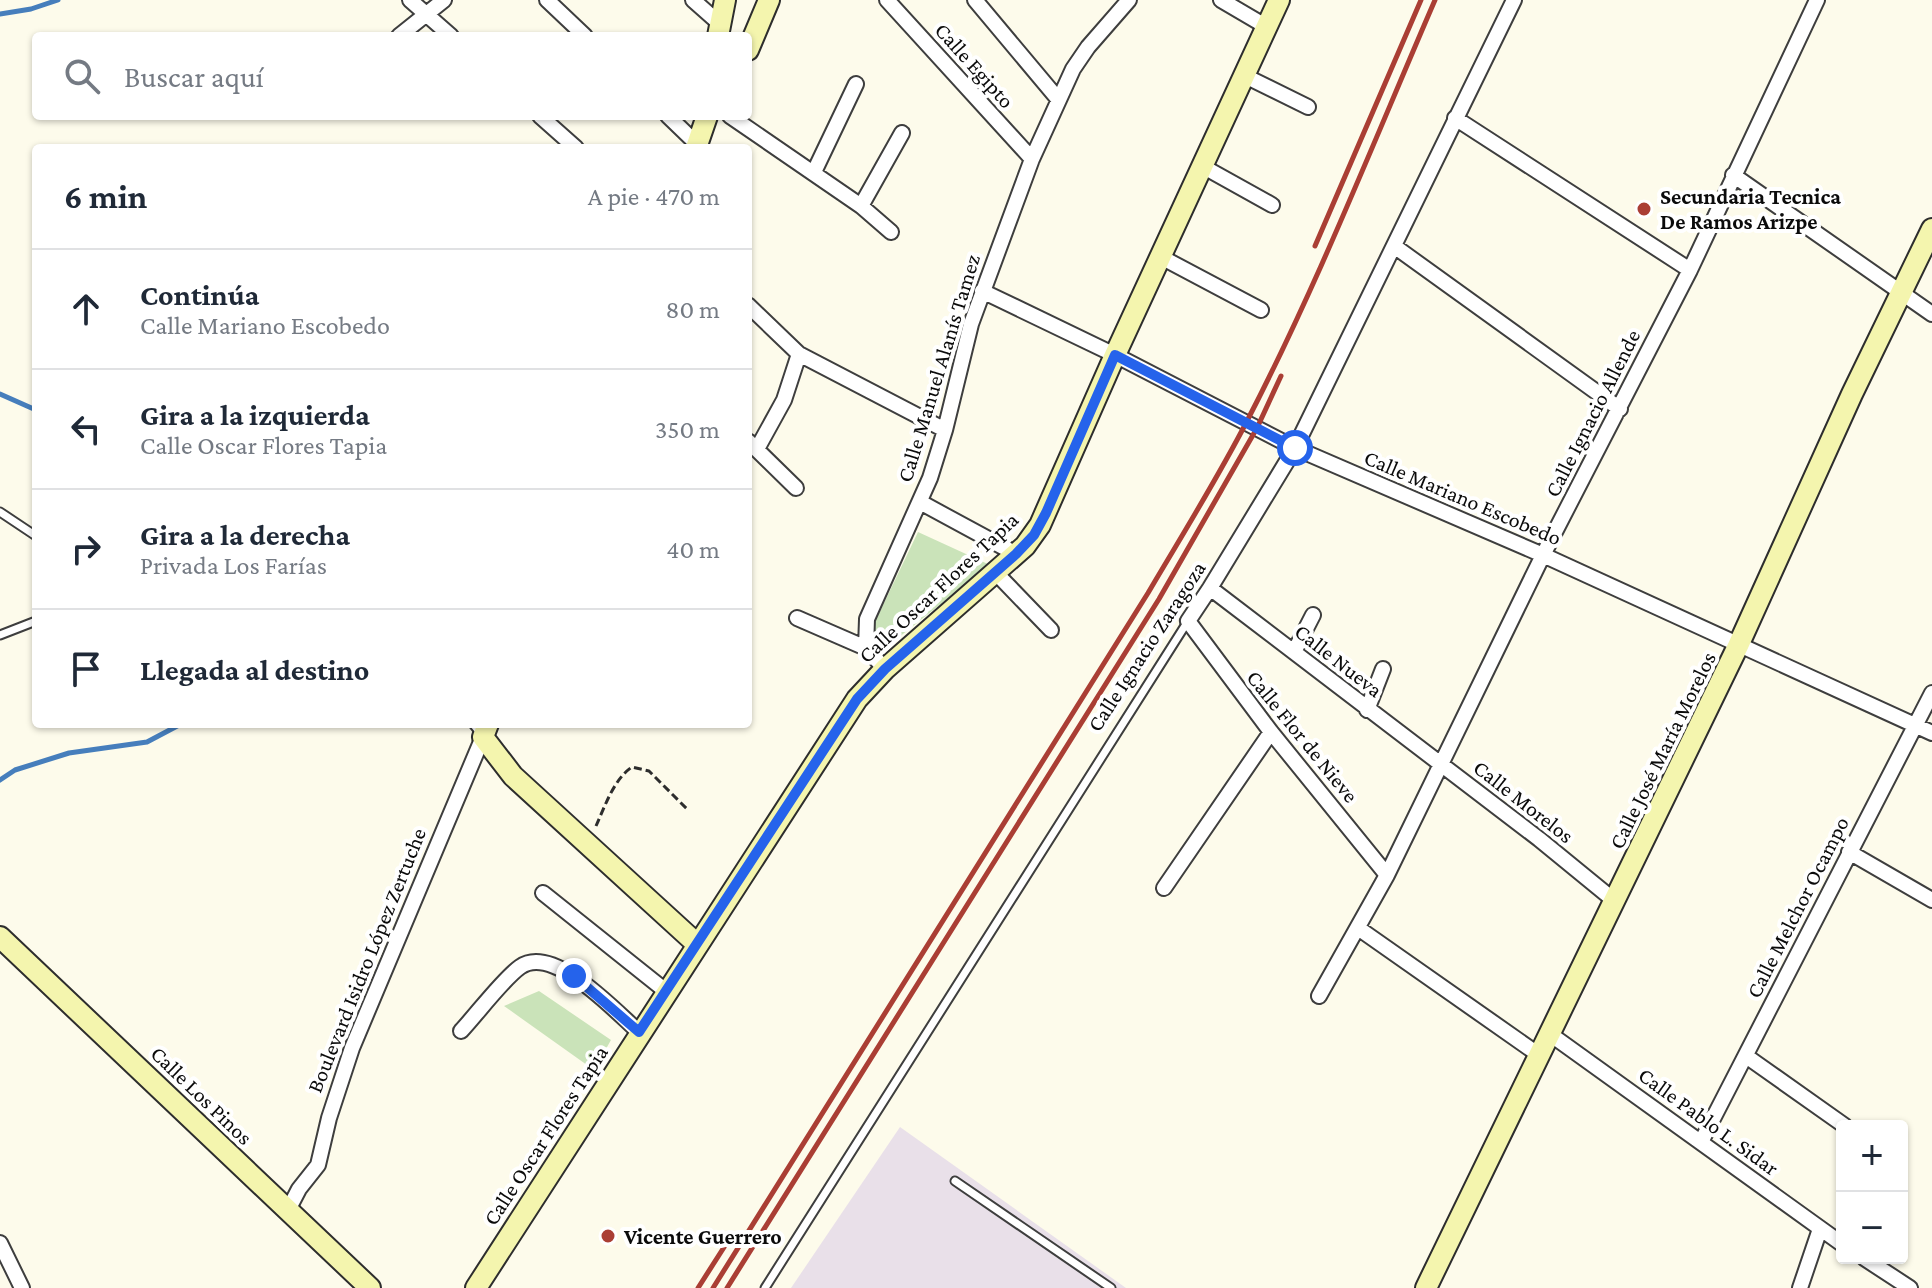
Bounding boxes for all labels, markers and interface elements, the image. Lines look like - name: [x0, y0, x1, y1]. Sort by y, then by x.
- street label: Calle Egipto: [930, 18, 1019, 113]
- search box: [32, 32, 752, 120]
- icon: search: [60, 54, 104, 98]
- text: Buscar aquí: [124, 60, 264, 93]
- text: 6 min: [64, 178, 147, 215]
- text: A pie · 470 m: [588, 182, 720, 211]
- place label: Secundaria Tecnica De Ramos Arizpe: [1660, 184, 1841, 234]
- marker: Secundaria Tecnica De Ramos Arizpe: [1635, 200, 1653, 218]
- street label: Calle Manuel Alanís Tamez: [892, 251, 985, 485]
- text: Continúa: [140, 278, 259, 311]
- icon: ahead: [64, 287, 108, 331]
- text: 80 m: [666, 295, 720, 324]
- text: Calle Mariano Escobedo: [140, 311, 390, 340]
- street label: Calle Ignacio Allende: [1539, 325, 1645, 501]
- text: Gira a la izquierda: [140, 398, 370, 431]
- icon: left: [64, 407, 108, 451]
- text: 350 m: [655, 415, 720, 444]
- route start: [1277, 430, 1313, 466]
- text: Calle Oscar Flores Tapia: [140, 431, 387, 460]
- street label: Calle Mariano Escobedo: [1361, 445, 1565, 550]
- street label: Calle Oscar Flores Tapia: [853, 507, 1023, 668]
- text: Gira a la derecha: [140, 518, 350, 551]
- icon: right: [64, 527, 108, 571]
- text: 40 m: [666, 535, 720, 564]
- text: Privada Los Farías: [140, 551, 327, 580]
- street label: Calle Ignacio Zaragoza: [1082, 557, 1211, 736]
- street label: Calle Nueva: [1290, 618, 1387, 702]
- icon: arrive: [64, 647, 108, 691]
- street label: Calle José María Morelos: [1604, 648, 1721, 853]
- text: Llegada al destino: [140, 653, 369, 686]
- street label: Calle Flor de Nieve: [1242, 665, 1364, 807]
- street label: Calle Morelos: [1469, 755, 1579, 848]
- street label: Calle Melchor Ocampo: [1741, 812, 1854, 1002]
- street label: Boulevard Isidro López Zertuche: [302, 824, 431, 1096]
- route end: [556, 958, 592, 994]
- street label: Calle Los Pinos: [146, 1041, 258, 1150]
- street label: Calle Oscar Flores Tapia: [478, 1041, 613, 1230]
- street label: Calle Pablo L. Sidar: [1634, 1062, 1784, 1181]
- map controls: [1836, 1120, 1908, 1264]
- button: +: [1836, 1120, 1908, 1192]
- button: −: [1836, 1192, 1908, 1264]
- place label: Vicente Guerrero: [623, 1224, 782, 1249]
- marker: Vicente Guerrero: [599, 1227, 617, 1245]

